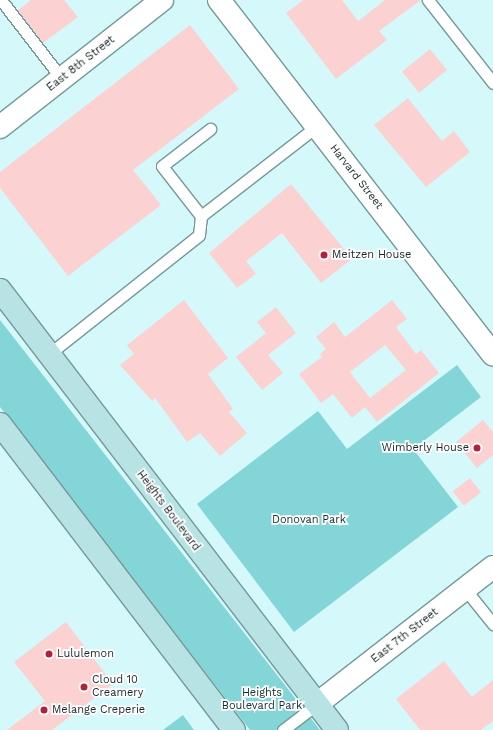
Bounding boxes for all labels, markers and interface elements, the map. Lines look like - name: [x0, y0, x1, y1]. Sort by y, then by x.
- street label: East 8th Street: [44, 33, 118, 95]
- street label: Harvard Street: [327, 142, 385, 212]
- place label: Meitzen House: [332, 248, 411, 262]
- marker: Meitzen House: [319, 250, 329, 260]
- place label: Wimberly House: [381, 441, 469, 455]
- marker: Wimberly House: [472, 443, 482, 453]
- street label: Heights Boulevard: [133, 468, 203, 554]
- park label: Donovan Park: [272, 513, 346, 527]
- street label: East 7th Street: [369, 606, 441, 666]
- place label: Lululemon: [57, 647, 114, 661]
- marker: Lululemon: [44, 649, 54, 659]
- place label: Cloud 10 Creamery: [92, 674, 143, 700]
- marker: Cloud 10 Creamery: [79, 682, 89, 692]
- park label: Heights Boulevard Park: [222, 687, 302, 713]
- place label: Melange Creperie: [52, 703, 145, 717]
- marker: Melange Creperie: [39, 705, 49, 715]

